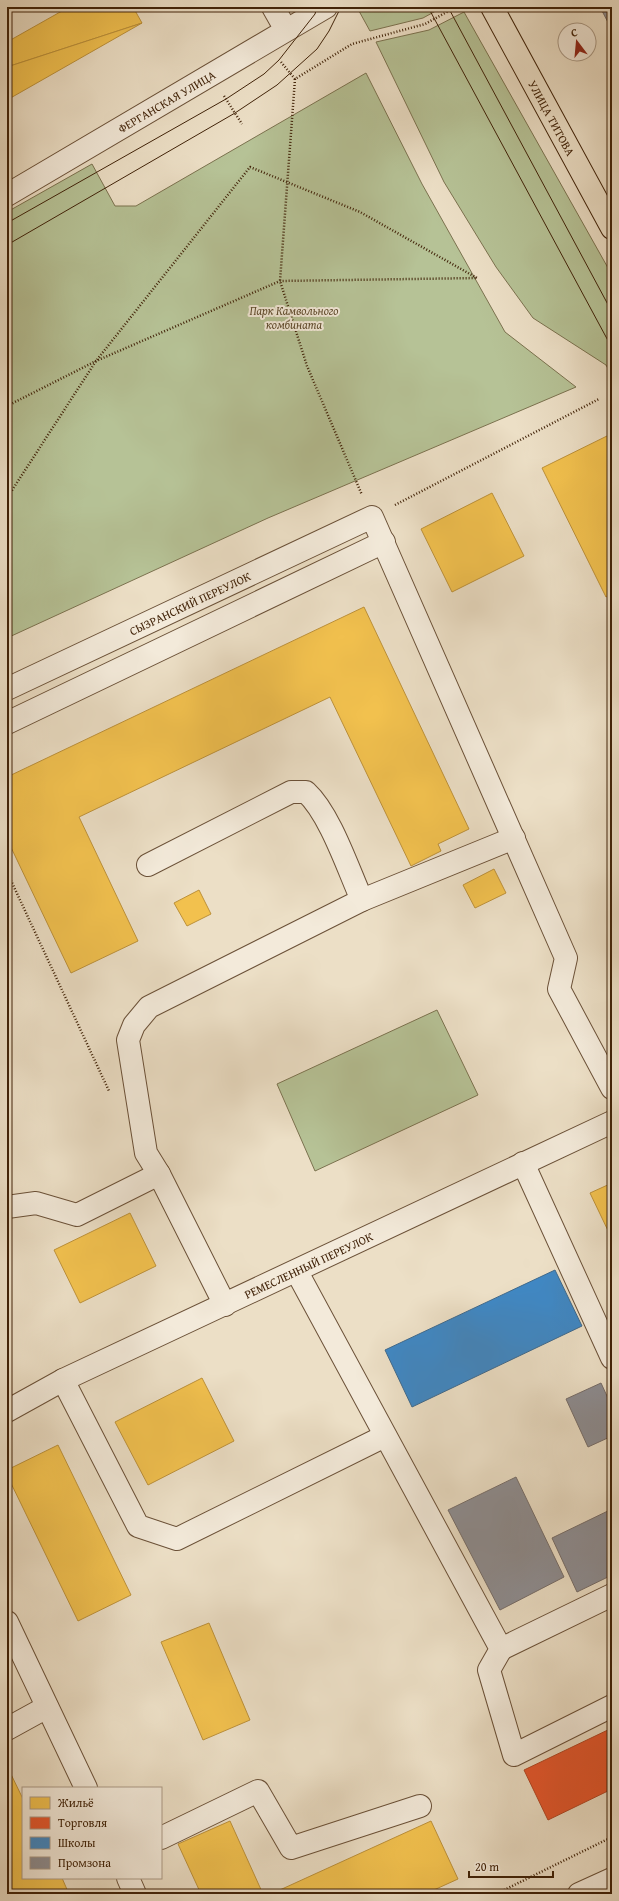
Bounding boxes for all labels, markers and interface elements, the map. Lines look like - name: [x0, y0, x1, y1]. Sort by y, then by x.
- north arrow: [557, 22, 597, 62]
- text: С: [569, 24, 579, 41]
- street label: ФЕРГАНСКАЯ УЛИЦА: [115, 65, 219, 136]
- street label: УЛИЦА ТИТОВА: [525, 77, 580, 159]
- park label: Парк Камвольного комбината: [249, 302, 339, 333]
- street label: СЫЗРАНСКИЙ ПЕРЕУЛОК: [126, 567, 254, 639]
- street label: РЕМЕСЛЕННЫЙ ПЕРЕУЛОК: [241, 1227, 376, 1302]
- legend: [22, 1787, 162, 1879]
- text: Жильё: [57, 1794, 94, 1811]
- text: Торговля: [58, 1814, 107, 1831]
- text: Школы: [58, 1834, 96, 1851]
- scale bar: [469, 1853, 553, 1879]
- text: Промзона: [58, 1854, 111, 1871]
- text: 20 m: [475, 1858, 499, 1875]

